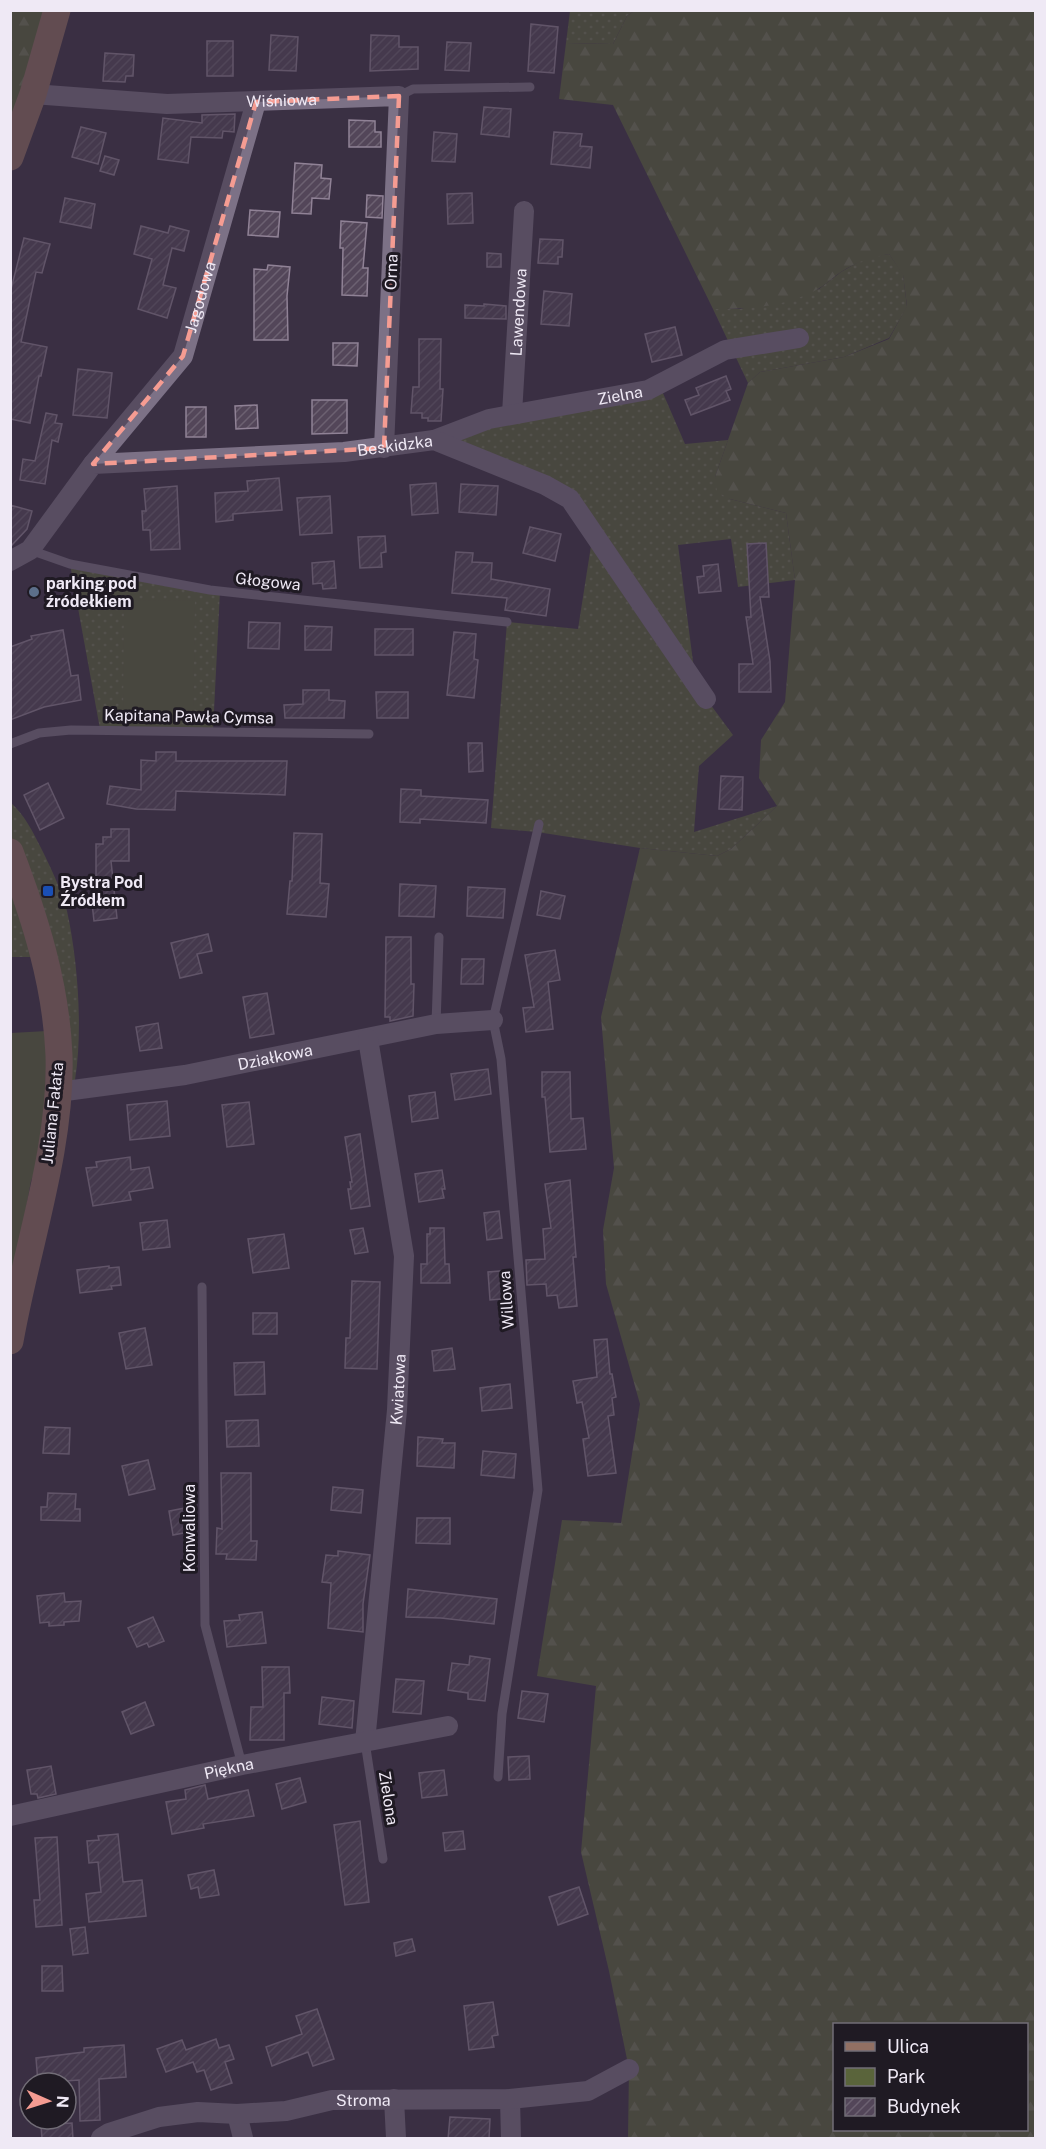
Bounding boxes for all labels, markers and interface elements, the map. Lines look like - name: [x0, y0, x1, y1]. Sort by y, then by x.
- street label: Wiśniowa: [246, 90, 317, 111]
- street label: Orna: [381, 254, 402, 290]
- street label: Jagodowa: [181, 259, 220, 335]
- street label: Lawendowa: [506, 268, 531, 357]
- street label: Zielna: [596, 382, 644, 409]
- street label: Beskidzka: [356, 431, 434, 460]
- street label: Głogowa: [234, 569, 302, 594]
- place label: parking pod źródełkiem: [46, 574, 137, 611]
- marker: parking pod źródełkiem: [27, 585, 41, 599]
- street label: Kapitana Pawła Cymsa: [104, 706, 274, 727]
- place label: Bystra Pod Źródłem: [60, 873, 143, 910]
- marker: Bystra Pod Źródłem: [41, 884, 55, 898]
- street label: Działkowa: [236, 1040, 314, 1074]
- street label: Juliana Fałata: [38, 1061, 67, 1165]
- street label: Willowa: [495, 1270, 518, 1330]
- street label: Kwiatowa: [387, 1354, 410, 1426]
- street label: Konwaliowa: [180, 1484, 199, 1572]
- street label: Piękna: [202, 1754, 255, 1783]
- street label: Zielona: [375, 1770, 402, 1826]
- legend: [833, 2023, 1028, 2131]
- text: Ulica: [887, 2036, 929, 2057]
- text: Park: [887, 2066, 925, 2087]
- north arrow: [18, 2071, 78, 2131]
- street label: Stroma: [336, 2091, 391, 2110]
- text: N: [53, 2095, 72, 2109]
- text: Budynek: [887, 2096, 961, 2117]

